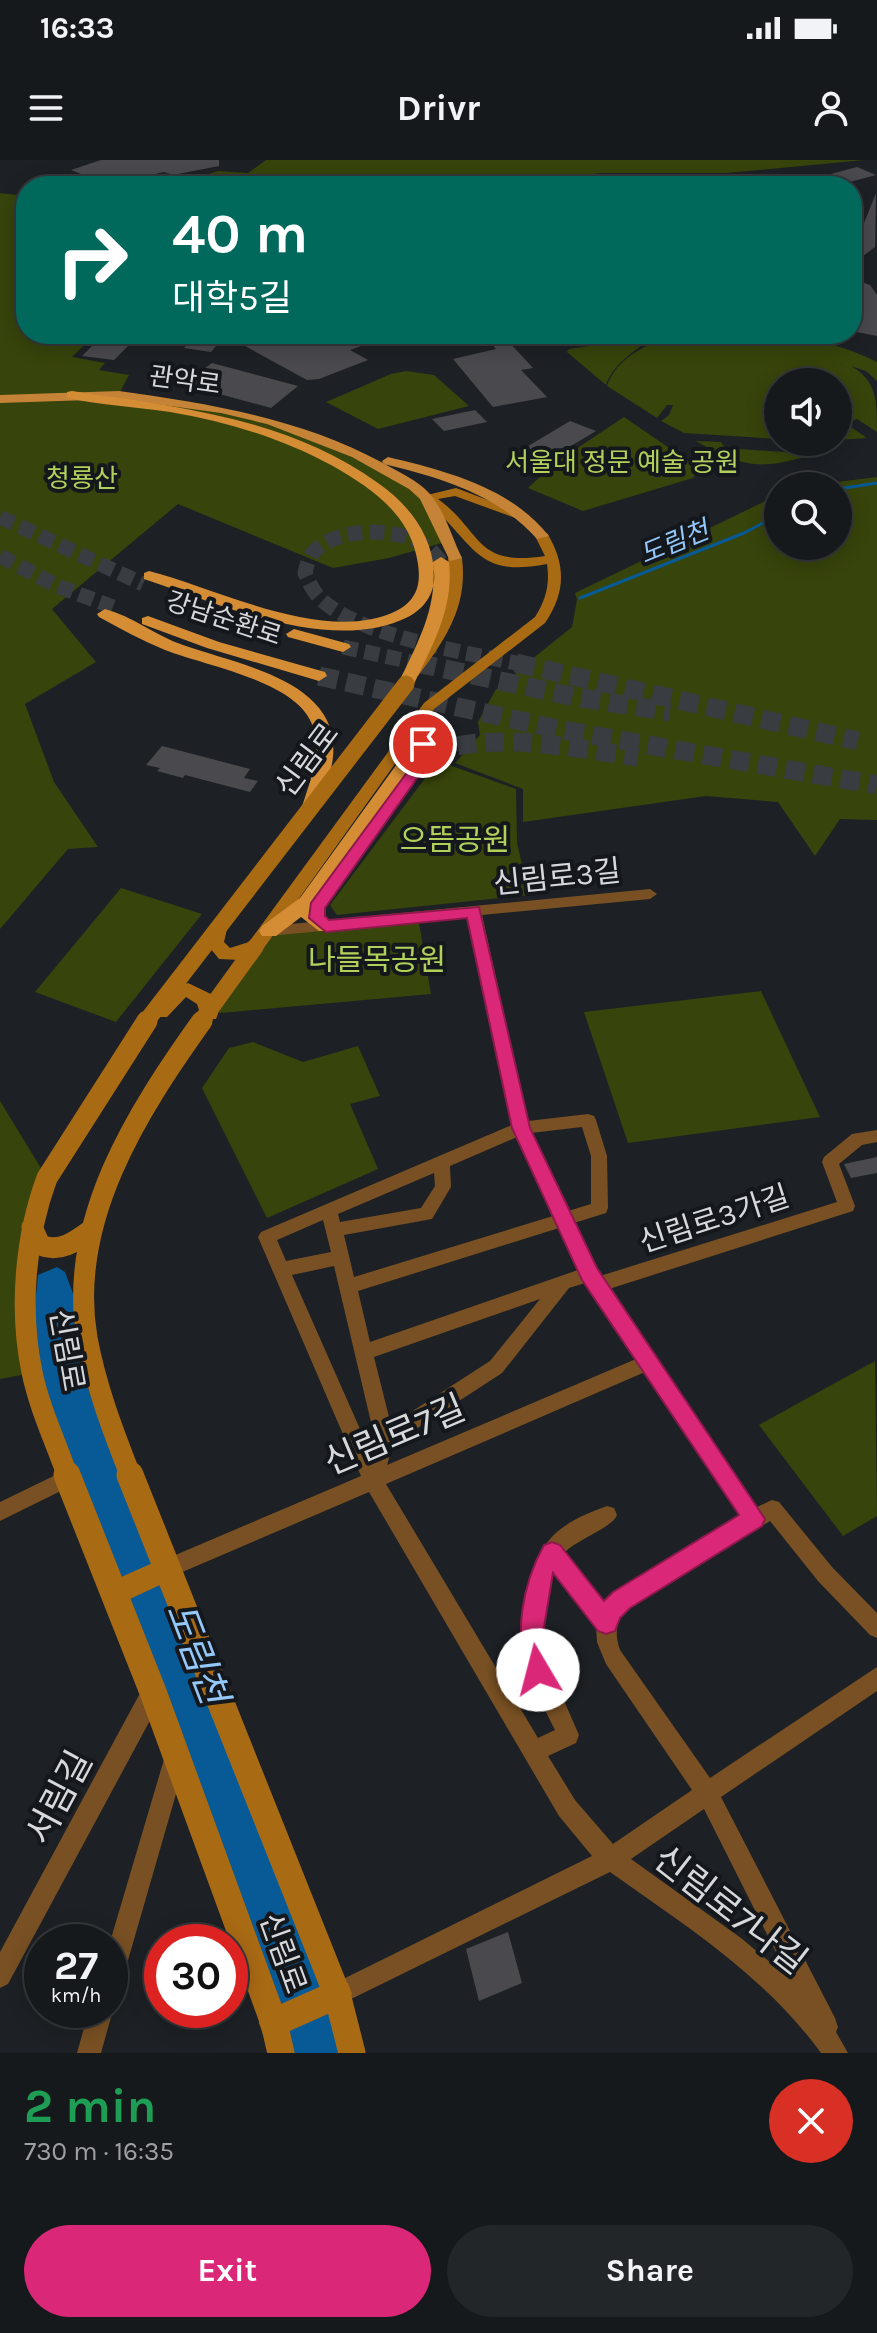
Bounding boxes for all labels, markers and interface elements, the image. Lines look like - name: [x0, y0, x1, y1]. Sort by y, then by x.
- text: 16:33: [40, 10, 114, 46]
- icon: menu: [24, 86, 68, 130]
- icon: person: [809, 86, 853, 130]
- text: Drivr: [397, 87, 480, 129]
- text: 40 m: [172, 201, 308, 266]
- icon: right: [40, 208, 144, 312]
- text: 대학5길: [172, 277, 292, 319]
- street label: 관악로: [147, 360, 223, 401]
- map controls: [764, 368, 852, 560]
- button: sound: [764, 368, 852, 456]
- park label: 서울대 정문 예술 공원: [505, 447, 739, 478]
- park label: 청룡산: [46, 463, 118, 494]
- button: search: [764, 472, 852, 560]
- water label: 도림천: [635, 513, 716, 570]
- street label: 강남순환로: [162, 585, 286, 652]
- pin: [389, 710, 457, 778]
- street label: 신림로: [268, 716, 346, 804]
- icon: arrive: [401, 722, 445, 766]
- park label: 으뜸공원: [400, 822, 510, 858]
- street label: 신림로3길: [491, 852, 623, 902]
- park label: 나들목공원: [308, 942, 446, 978]
- street label: 신림로3가길: [634, 1178, 794, 1260]
- street label: 신림로: [42, 1306, 92, 1394]
- street label: 신림로7길: [317, 1386, 471, 1483]
- water label: 도림천: [157, 1596, 238, 1714]
- position arrow: [496, 1628, 580, 1712]
- street label: 서림길: [17, 1744, 101, 1851]
- street label: 신림로7나길: [646, 1837, 815, 1983]
- street label: 신림로: [252, 1908, 314, 1998]
- speed limit sign: 30: [144, 1924, 248, 2028]
- text: 27: [54, 1942, 98, 1989]
- text: km/h: [51, 1984, 101, 2007]
- text: 2 min: [24, 2078, 156, 2134]
- button: close: [769, 2079, 853, 2163]
- text: 730 m · 16:35: [24, 2136, 174, 2167]
- button: Exit: [24, 2225, 431, 2317]
- button: Share: [447, 2225, 853, 2317]

